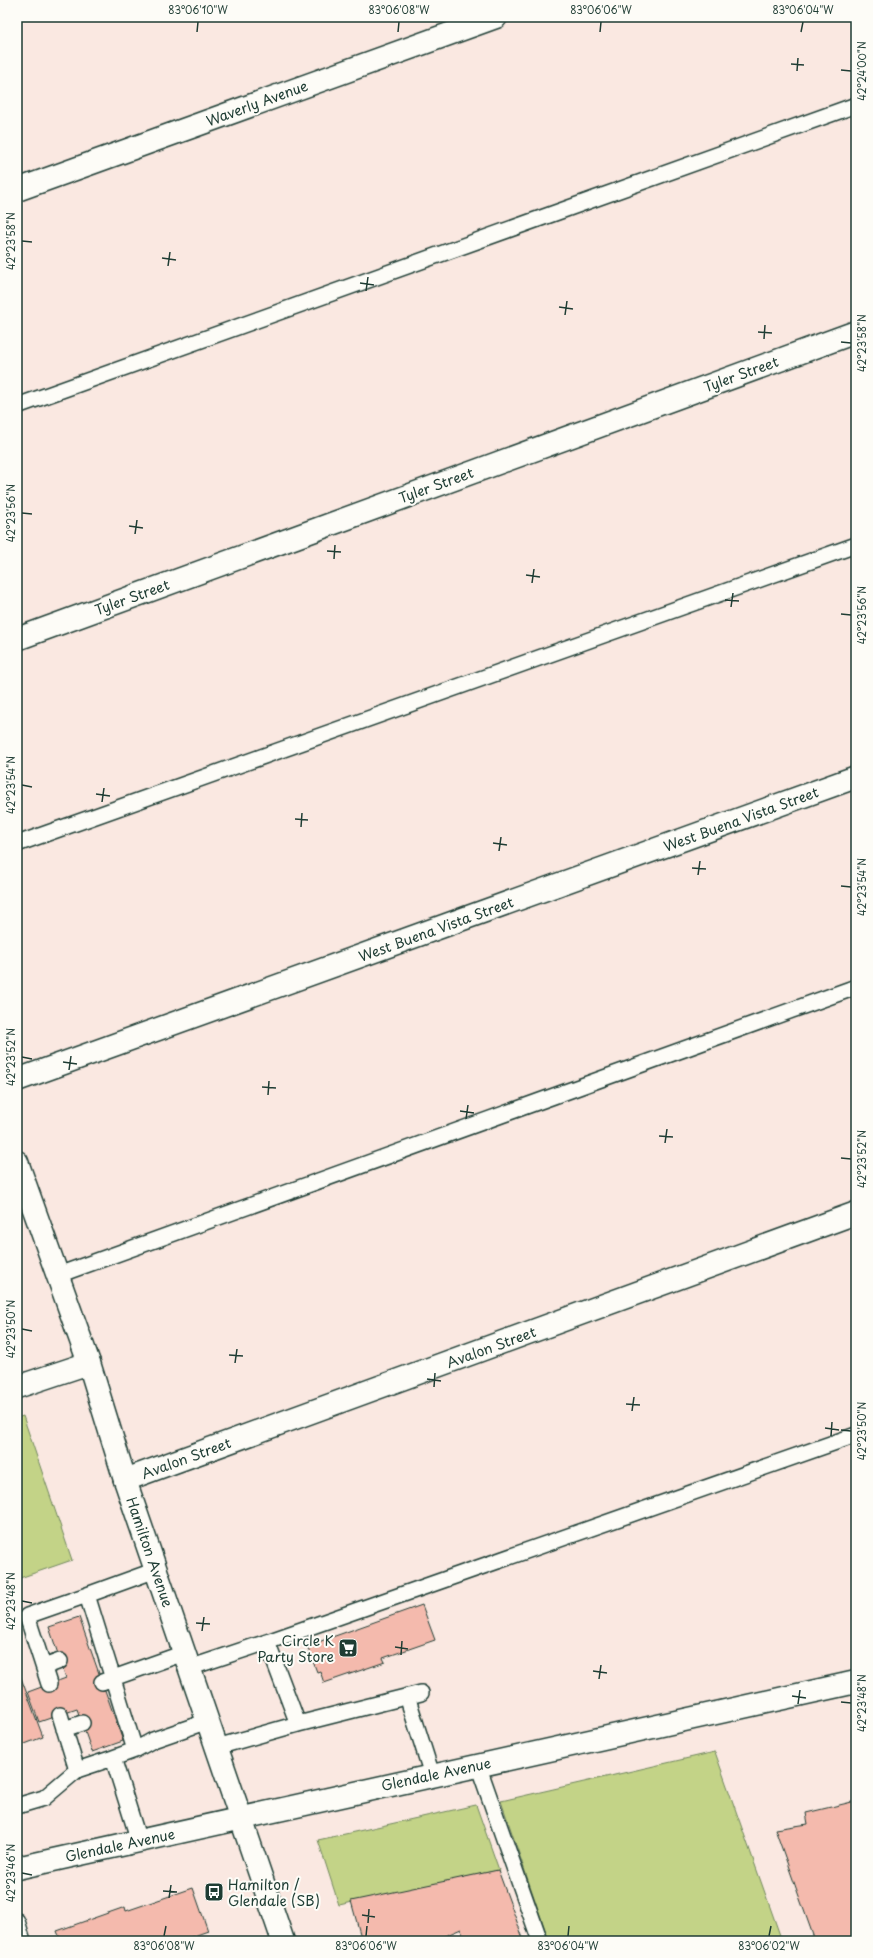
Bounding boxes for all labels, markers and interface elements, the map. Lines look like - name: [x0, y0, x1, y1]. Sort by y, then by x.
- text: 83°06'10"W: [168, 2, 228, 17]
- text: 83°06'08"W: [368, 2, 430, 17]
- text: 83°06'06"W: [570, 2, 633, 17]
- text: 83°06'04"W: [772, 2, 834, 17]
- text: 42°24'00"N: [854, 41, 869, 101]
- street label: Waverly Avenue: [203, 75, 311, 131]
- text: 42°23'58"N: [3, 212, 18, 270]
- text: 42°23'58"N: [854, 314, 869, 372]
- street label: Tyler Street: [701, 351, 782, 397]
- street label: Tyler Street: [396, 462, 477, 508]
- text: 42°23'56"N: [3, 484, 18, 542]
- street label: Tyler Street: [92, 574, 173, 620]
- text: 42°23'56"N: [854, 586, 869, 644]
- text: 42°23'54"N: [3, 756, 18, 814]
- street label: West Buena Vista Street: [661, 781, 822, 857]
- text: 42°23'54"N: [854, 858, 869, 916]
- street label: West Buena Vista Street: [356, 891, 517, 967]
- text: 42°23'52"N: [3, 1028, 18, 1086]
- text: 42°23'52"N: [854, 1130, 869, 1188]
- text: 42°23'50"N: [3, 1300, 18, 1358]
- street label: Avalon Street: [443, 1321, 539, 1373]
- text: 42°23'50"N: [854, 1402, 869, 1460]
- street label: Avalon Street: [138, 1432, 234, 1484]
- street label: Hamilton Avenue: [121, 1494, 179, 1610]
- text: 42°23'48"N: [3, 1572, 18, 1630]
- place label: Circle K Party Store: [257, 1630, 334, 1667]
- supermarket icon: Circle K Party Store: [337, 1637, 359, 1659]
- text: 42°23'48"N: [854, 1674, 869, 1732]
- street label: Glendale Avenue: [379, 1752, 493, 1796]
- street label: Glendale Avenue: [63, 1823, 177, 1867]
- text: 42°23'46"N: [3, 1844, 18, 1902]
- place label: Hamilton / Glendale (SB): [228, 1874, 320, 1911]
- bus stop icon: Hamilton / Glendale (SB): [203, 1881, 225, 1903]
- text: 83°06'08"W: [133, 1938, 195, 1953]
- text: 83°06'06"W: [335, 1938, 398, 1953]
- text: 83°06'04"W: [537, 1938, 599, 1953]
- text: 83°06'02"W: [738, 1938, 800, 1953]

